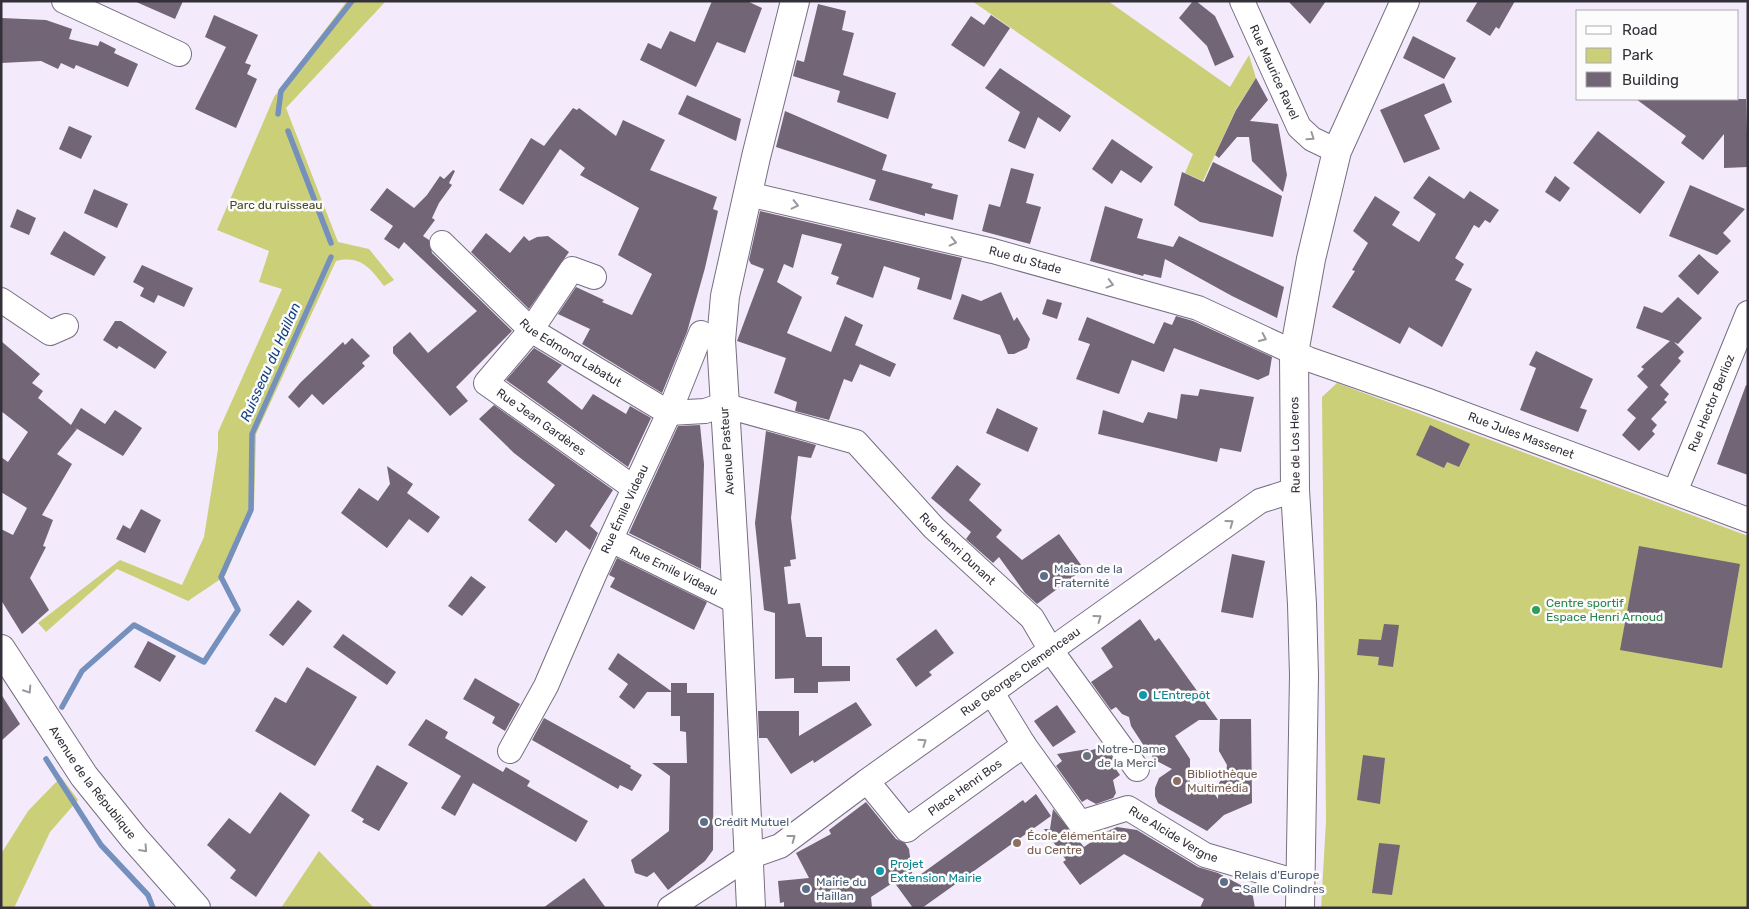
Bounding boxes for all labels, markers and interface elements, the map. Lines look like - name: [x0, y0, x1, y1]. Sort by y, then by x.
- legend: [1576, 10, 1739, 100]
- text: Road: [1622, 21, 1658, 39]
- street label: Rue Maurice Ravel: [1247, 23, 1302, 122]
- text: Park: [1622, 46, 1653, 64]
- text: Building: [1622, 71, 1679, 89]
- one-way arrow: [1305, 131, 1315, 140]
- park label: Parc du ruisseau: [229, 198, 323, 212]
- one-way arrow: [791, 199, 800, 210]
- one-way arrow: [949, 236, 958, 247]
- street label: Rue du Stade: [988, 243, 1063, 277]
- one-way arrow: [1106, 278, 1114, 288]
- water label: Ruisseau du Haillan: [237, 300, 304, 424]
- street label: Rue Edmond Labatut: [517, 316, 624, 390]
- one-way arrow: [1258, 332, 1267, 343]
- street label: Rue Hector Berlioz: [1685, 352, 1737, 454]
- street label: Rue Jean Gardères: [494, 386, 589, 459]
- street label: Rue de Los Heros: [1287, 396, 1303, 494]
- street label: Avenue Pasteur: [717, 406, 737, 496]
- street label: Rue Jules Massenet: [1466, 409, 1576, 462]
- street label: Rue Émile Videau: [598, 462, 651, 556]
- street label: Rue Henri Dunant: [917, 510, 999, 588]
- one-way arrow: [1224, 520, 1233, 528]
- street label: Rue Emile Videau: [627, 543, 720, 598]
- place label: Maison de la Fraternité: [1054, 562, 1123, 590]
- marker: Maison de la Fraternité: [1038, 570, 1050, 582]
- place label: Centre sportif Espace Henri Arnoud: [1546, 596, 1663, 624]
- marker: Centre sportif Espace Henri Arnoud: [1530, 604, 1542, 616]
- one-way arrow: [1093, 615, 1102, 624]
- street label: Rue Georges Clemenceau: [958, 624, 1083, 719]
- one-way arrow: [22, 684, 31, 693]
- place label: L’Entrepôt: [1153, 688, 1210, 702]
- marker: L’Entrepôt: [1137, 689, 1149, 701]
- street label: Avenue de la République: [46, 723, 139, 842]
- one-way arrow: [917, 739, 927, 748]
- place label: Notre-Dame de la Merci: [1097, 742, 1166, 770]
- marker: Notre-Dame de la Merci: [1081, 750, 1093, 762]
- street label: Place Henri Bos: [925, 756, 1005, 819]
- place label: Bibliothèque Multimédia: [1187, 767, 1258, 795]
- marker: Bibliothèque Multimédia: [1171, 775, 1183, 787]
- street label: Rue Alcide Vergne: [1126, 803, 1220, 865]
- place label: Crédit Mutuel: [714, 815, 789, 829]
- marker: Crédit Mutuel: [698, 816, 710, 828]
- place label: École élémentaire du Centre: [1027, 829, 1127, 857]
- one-way arrow: [786, 835, 796, 844]
- marker: École élémentaire du Centre: [1011, 837, 1023, 849]
- one-way arrow: [138, 844, 147, 853]
- place label: Projet Extension Mairie: [890, 857, 982, 885]
- marker: Projet Extension Mairie: [874, 865, 886, 877]
- place label: Relais d'Europe - Salle Colindres: [1234, 868, 1325, 896]
- place label: Mairie du Haillan: [816, 875, 867, 903]
- marker: Relais d'Europe - Salle Colindres: [1218, 876, 1230, 888]
- marker: Mairie du Haillan: [800, 883, 812, 895]

